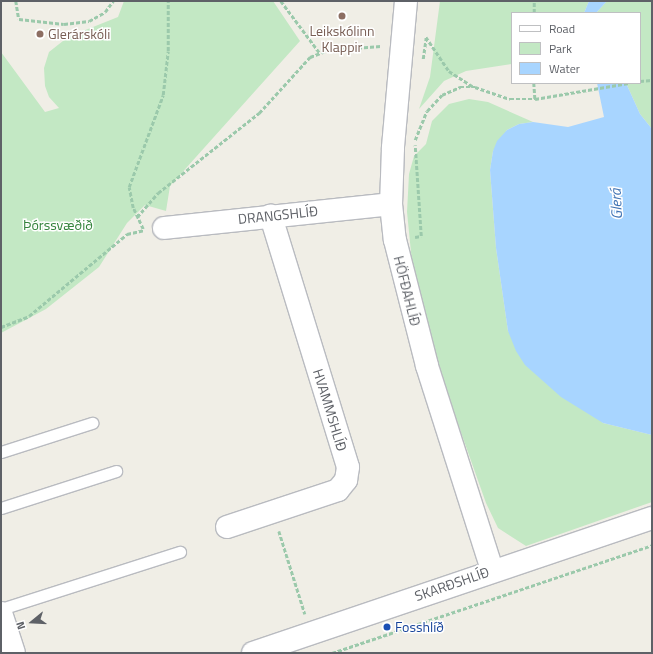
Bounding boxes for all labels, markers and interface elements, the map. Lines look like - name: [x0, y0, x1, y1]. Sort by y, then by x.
- marker: Leikskólinn Klappir: [337, 11, 347, 21]
- legend: [511, 12, 641, 84]
- text: Road: [549, 19, 575, 38]
- place label: Leikskólinn Klappir: [309, 23, 375, 56]
- place label: Glerárskóli: [48, 26, 110, 42]
- marker: Glerárskóli: [35, 29, 45, 39]
- text: Park: [549, 39, 572, 58]
- text: Water: [549, 59, 580, 78]
- water label: Glerá: [606, 188, 626, 220]
- street label: DRANGSHLÍÐ: [237, 202, 319, 228]
- park label: Þórssvæðið: [23, 217, 93, 233]
- street label: HÖFÐAHLÍÐ: [390, 254, 424, 328]
- street label: HVAMMSHLÍÐ: [309, 367, 351, 453]
- street label: SKARÐSHLÍÐ: [412, 563, 492, 605]
- north arrow: [12, 602, 52, 642]
- place label: Fosshlíð: [395, 619, 444, 635]
- text: N: [12, 620, 29, 632]
- marker: Fosshlíð: [382, 622, 392, 632]

